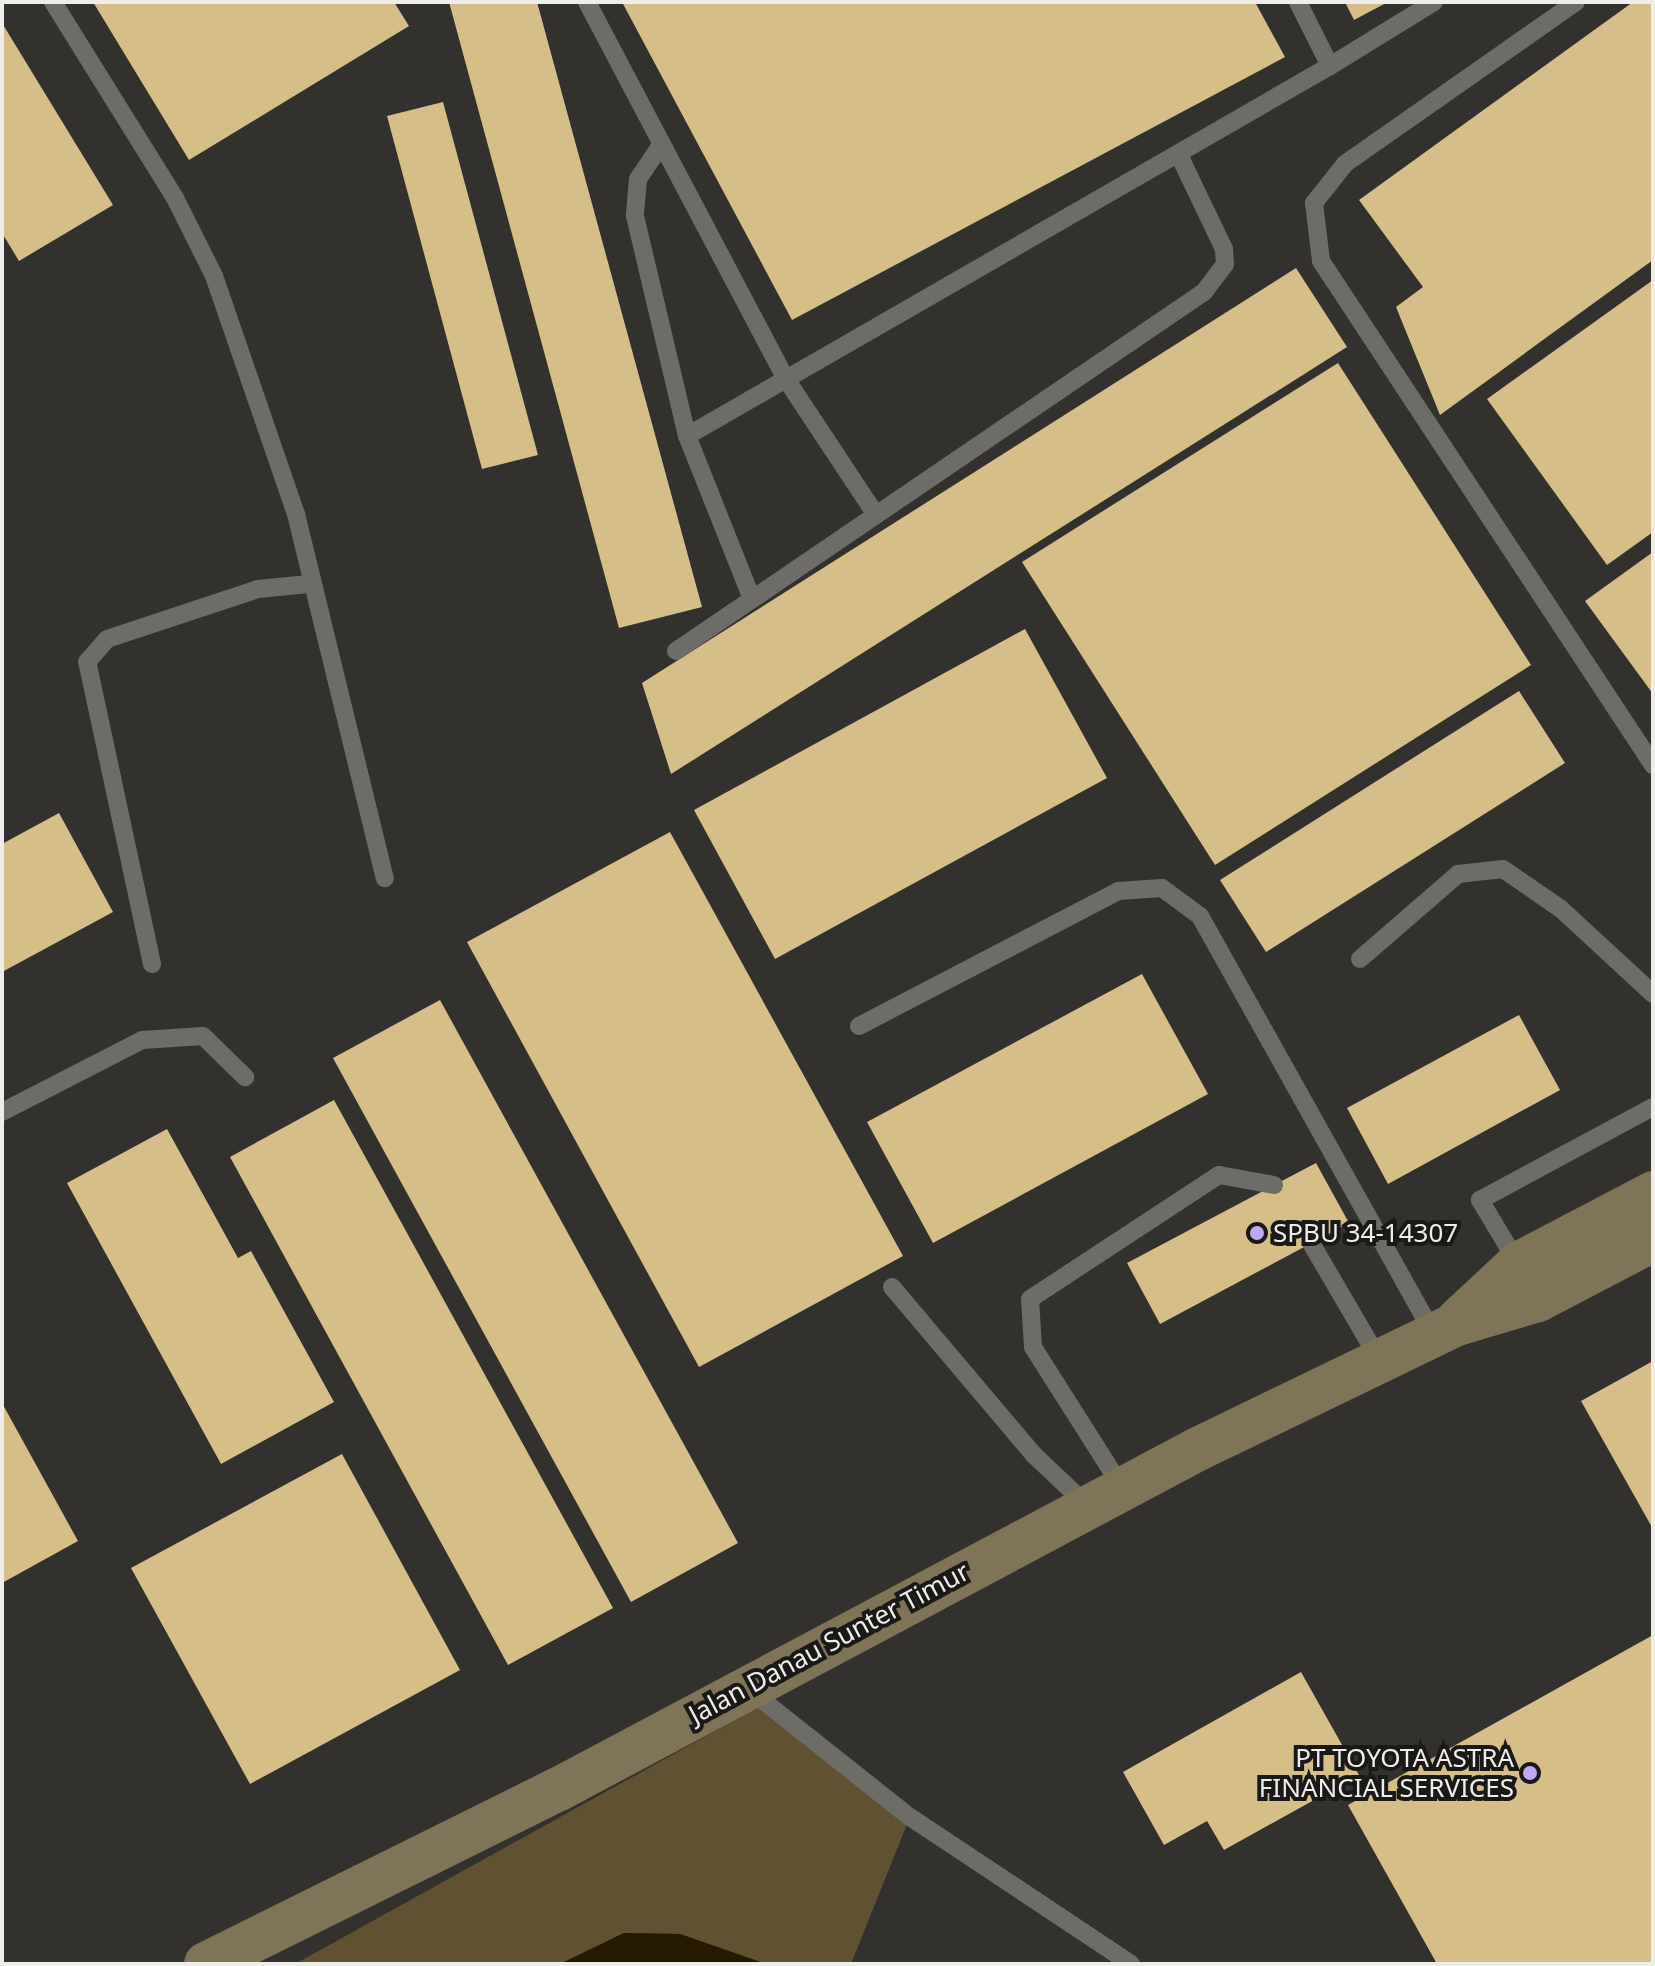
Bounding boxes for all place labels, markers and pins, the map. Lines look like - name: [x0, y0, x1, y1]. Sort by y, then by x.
- place label: SPBU 34-14307: [1273, 1217, 1458, 1249]
- marker: SPBU 34-14307: [1248, 1224, 1266, 1242]
- place label: PT TOYOTA ASTRA FINANCIAL SERVICES: [1259, 1742, 1514, 1804]
- marker: PT TOYOTA ASTRA FINANCIAL SERVICES: [1521, 1764, 1539, 1782]

